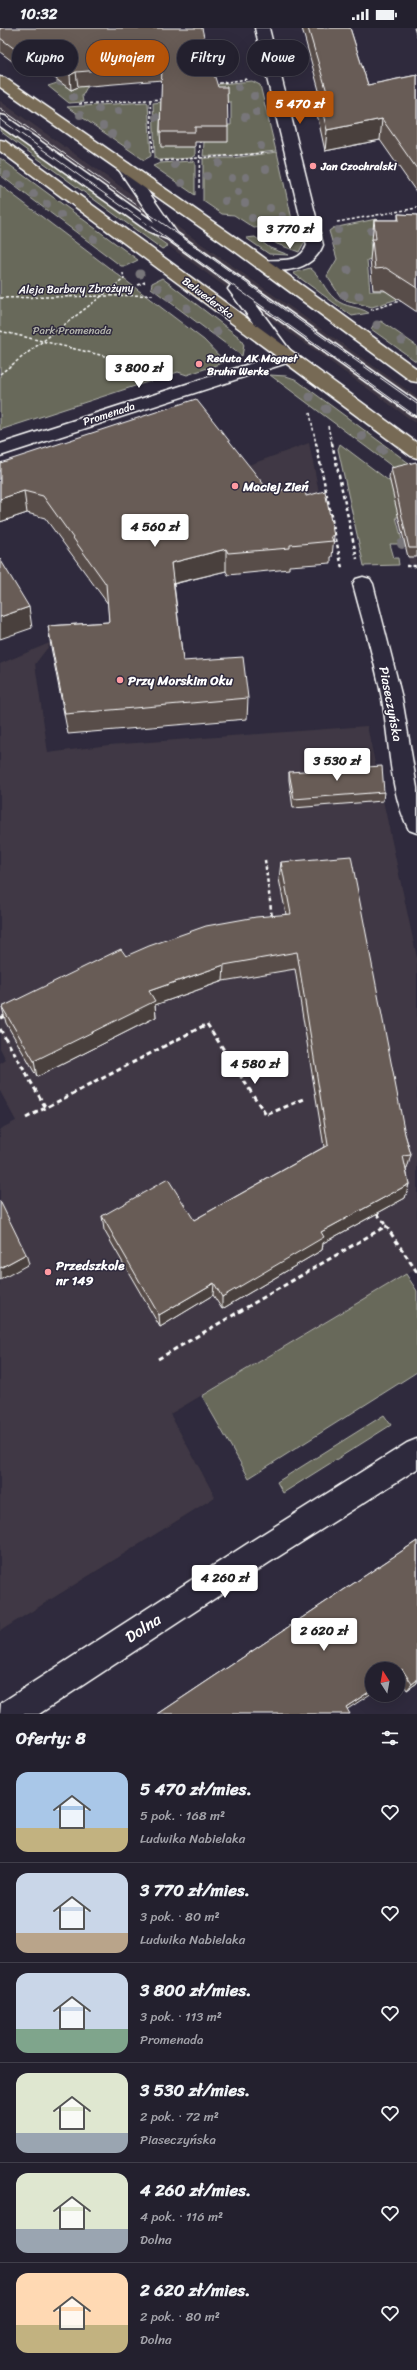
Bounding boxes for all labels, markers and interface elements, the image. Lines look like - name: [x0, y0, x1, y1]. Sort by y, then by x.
- text: 10:32: [20, 1, 57, 27]
- chip: Kupno: [12, 40, 78, 76]
- chip: Wynajem: [86, 40, 169, 76]
- chip: Filtry: [177, 40, 239, 76]
- chip: Nowe: [247, 40, 309, 76]
- pin: 5 470 zł: [259, 91, 341, 125]
- text: 5 470 zł: [276, 92, 324, 115]
- place label: Jan Czochralski: [320, 157, 397, 176]
- marker: Jan Czochralski: [308, 161, 318, 171]
- pin: 3 770 zł: [249, 216, 331, 250]
- text: 3 770 zł: [266, 217, 314, 240]
- street label: Belwederska: [178, 272, 238, 324]
- street label: Aleja Barbary Zbrożyny: [18, 278, 134, 300]
- park label: Park Promenada: [33, 321, 112, 340]
- place label: Reduta AK Magnet Bruhn Werke: [206, 349, 299, 381]
- pin: 3 800 zł: [98, 355, 180, 389]
- text: 3 800 zł: [115, 356, 163, 379]
- marker: Reduta AK Magnet Bruhn Werke: [194, 359, 204, 369]
- street label: Promenada: [81, 397, 138, 431]
- place label: Maciej Zień: [242, 475, 309, 498]
- marker: Maciej Zień: [230, 481, 240, 491]
- pin: 4 560 zł: [114, 514, 196, 548]
- text: 4 560 zł: [131, 515, 179, 538]
- street label: Piaseczyńska: [372, 664, 410, 744]
- place label: Przy Morskim Oku: [128, 669, 234, 692]
- marker: Przy Morskim Oku: [115, 675, 125, 685]
- pin: 3 530 zł: [296, 748, 378, 782]
- text: 3 530 zł: [313, 749, 361, 772]
- pin: 4 580 zł: [214, 1051, 296, 1085]
- text: 4 580 zł: [230, 1052, 280, 1075]
- place label: Przedszkole nr 149: [55, 1254, 125, 1292]
- marker: Przedszkole nr 149: [43, 1267, 53, 1277]
- pin: 4 260 zł: [184, 1565, 266, 1599]
- text: 4 260 zł: [201, 1566, 249, 1589]
- street label: Dolna: [119, 1605, 168, 1651]
- pin: 2 620 zł: [283, 1618, 365, 1652]
- text: 2 620 zł: [300, 1619, 348, 1642]
- north arrow: [365, 1662, 405, 1702]
- map controls: [365, 1662, 405, 1702]
- text: Oferty: 8: [16, 1723, 86, 1753]
- icon: filters: [379, 1727, 401, 1749]
- text: 5 470 zł/mies.: [140, 1774, 252, 1804]
- icon: home: [48, 1788, 96, 1836]
- icon: heart: [379, 1801, 401, 1823]
- text: 5 pok. · 168 m²: [140, 1804, 225, 1827]
- text: Ludwika Nabielaka: [140, 1827, 245, 1850]
- text: 3 770 zł/mies.: [140, 1875, 250, 1905]
- icon: home: [48, 1889, 96, 1937]
- icon: heart: [379, 1902, 401, 1924]
- text: 3 pok. · 80 m²: [140, 1905, 220, 1928]
- text: Ludwika Nabielaka: [140, 1928, 245, 1951]
- text: 3 800 zł/mies.: [140, 1975, 251, 2005]
- icon: home: [48, 1989, 96, 2037]
- icon: heart: [379, 2002, 401, 2024]
- text: 3 pok. · 113 m²: [140, 2005, 222, 2028]
- text: Promenada: [140, 2028, 203, 2051]
- text: 3 530 zł/mies.: [140, 2075, 250, 2105]
- icon: home: [48, 2089, 96, 2137]
- icon: heart: [379, 2102, 401, 2124]
- text: 2 pok. · 72 m²: [140, 2105, 219, 2128]
- text: Piaseczyńska: [140, 2128, 216, 2151]
- text: 4 260 zł/mies.: [140, 2175, 251, 2205]
- icon: home: [48, 2189, 96, 2237]
- icon: heart: [379, 2202, 401, 2224]
- text: 4 pok. · 116 m²: [140, 2205, 223, 2228]
- text: Dolna: [140, 2228, 172, 2251]
- text: 2 620 zł/mies.: [140, 2275, 250, 2305]
- icon: home: [48, 2289, 96, 2337]
- icon: heart: [379, 2302, 401, 2324]
- text: 2 pok. · 80 m²: [140, 2305, 220, 2328]
- text: Dolna: [140, 2328, 172, 2351]

